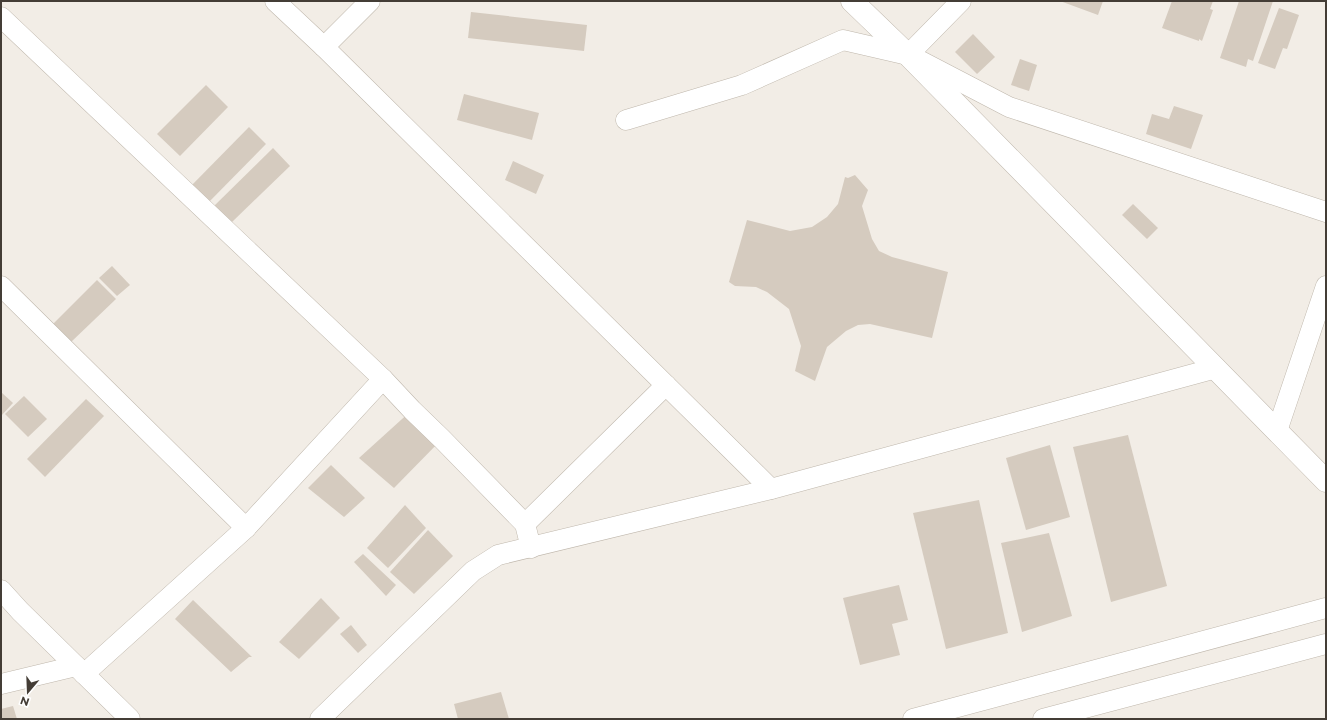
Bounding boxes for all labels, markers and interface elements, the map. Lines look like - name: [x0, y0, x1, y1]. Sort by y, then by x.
- north arrow: [8, 672, 48, 712]
- text: N: [18, 693, 31, 710]

